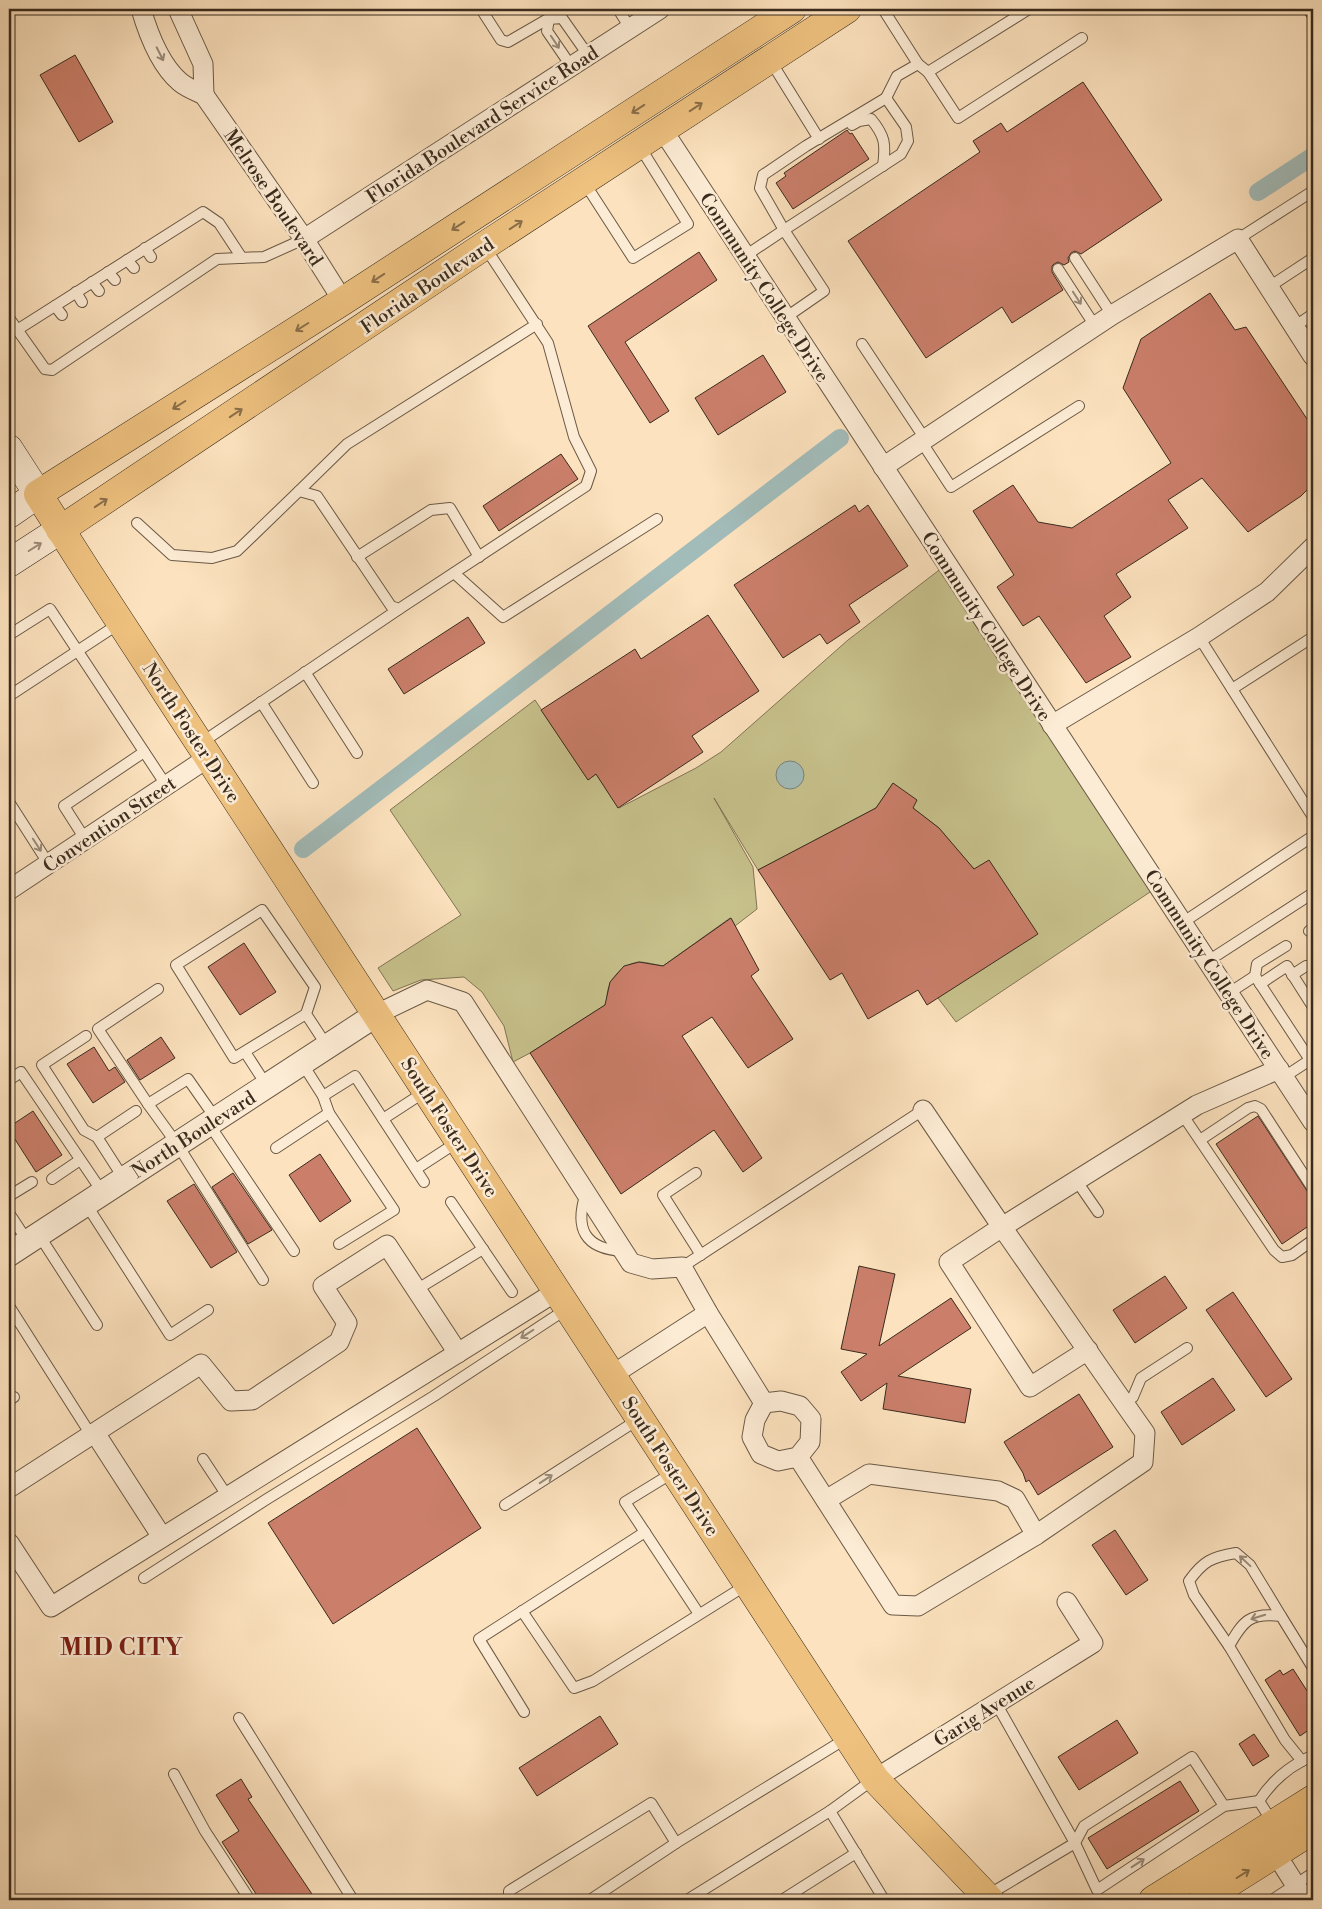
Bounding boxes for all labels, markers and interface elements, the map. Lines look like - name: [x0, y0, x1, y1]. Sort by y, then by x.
- one-way arrow: [550, 35, 560, 49]
- street label: Florida Boulevard Service Road: [362, 41, 603, 209]
- one-way arrow: [155, 46, 165, 61]
- one-way arrow: [689, 102, 703, 112]
- one-way arrow: [632, 104, 646, 114]
- street label: Melrose Boulevard: [218, 124, 328, 271]
- street label: Community College Drive: [694, 188, 834, 387]
- one-way arrow: [509, 220, 523, 230]
- one-way arrow: [451, 221, 465, 231]
- street label: Florida Boulevard: [356, 232, 499, 339]
- one-way arrow: [372, 273, 386, 283]
- one-way arrow: [1072, 290, 1082, 304]
- one-way arrow: [295, 322, 309, 332]
- one-way arrow: [172, 400, 186, 410]
- one-way arrow: [229, 407, 243, 418]
- one-way arrow: [94, 498, 108, 508]
- street label: Community College Drive: [916, 527, 1056, 726]
- one-way arrow: [27, 541, 41, 551]
- street label: North Foster Drive: [137, 658, 245, 807]
- street label: Convention Street: [38, 771, 181, 878]
- one-way arrow: [32, 837, 42, 851]
- street label: Community College Drive: [1139, 865, 1279, 1064]
- street label: South Foster Drive: [395, 1053, 503, 1202]
- street label: North Boulevard: [127, 1086, 260, 1184]
- one-way arrow: [521, 1329, 535, 1339]
- street label: South Foster Drive: [616, 1392, 724, 1541]
- one-way arrow: [539, 1473, 553, 1484]
- one-way arrow: [1238, 1555, 1251, 1567]
- one-way arrow: [1251, 1612, 1267, 1622]
- district label: MID CITY: [60, 1633, 184, 1663]
- street label: Garig Avenue: [929, 1671, 1040, 1752]
- one-way arrow: [1131, 1858, 1145, 1868]
- one-way arrow: [1236, 1869, 1250, 1879]

